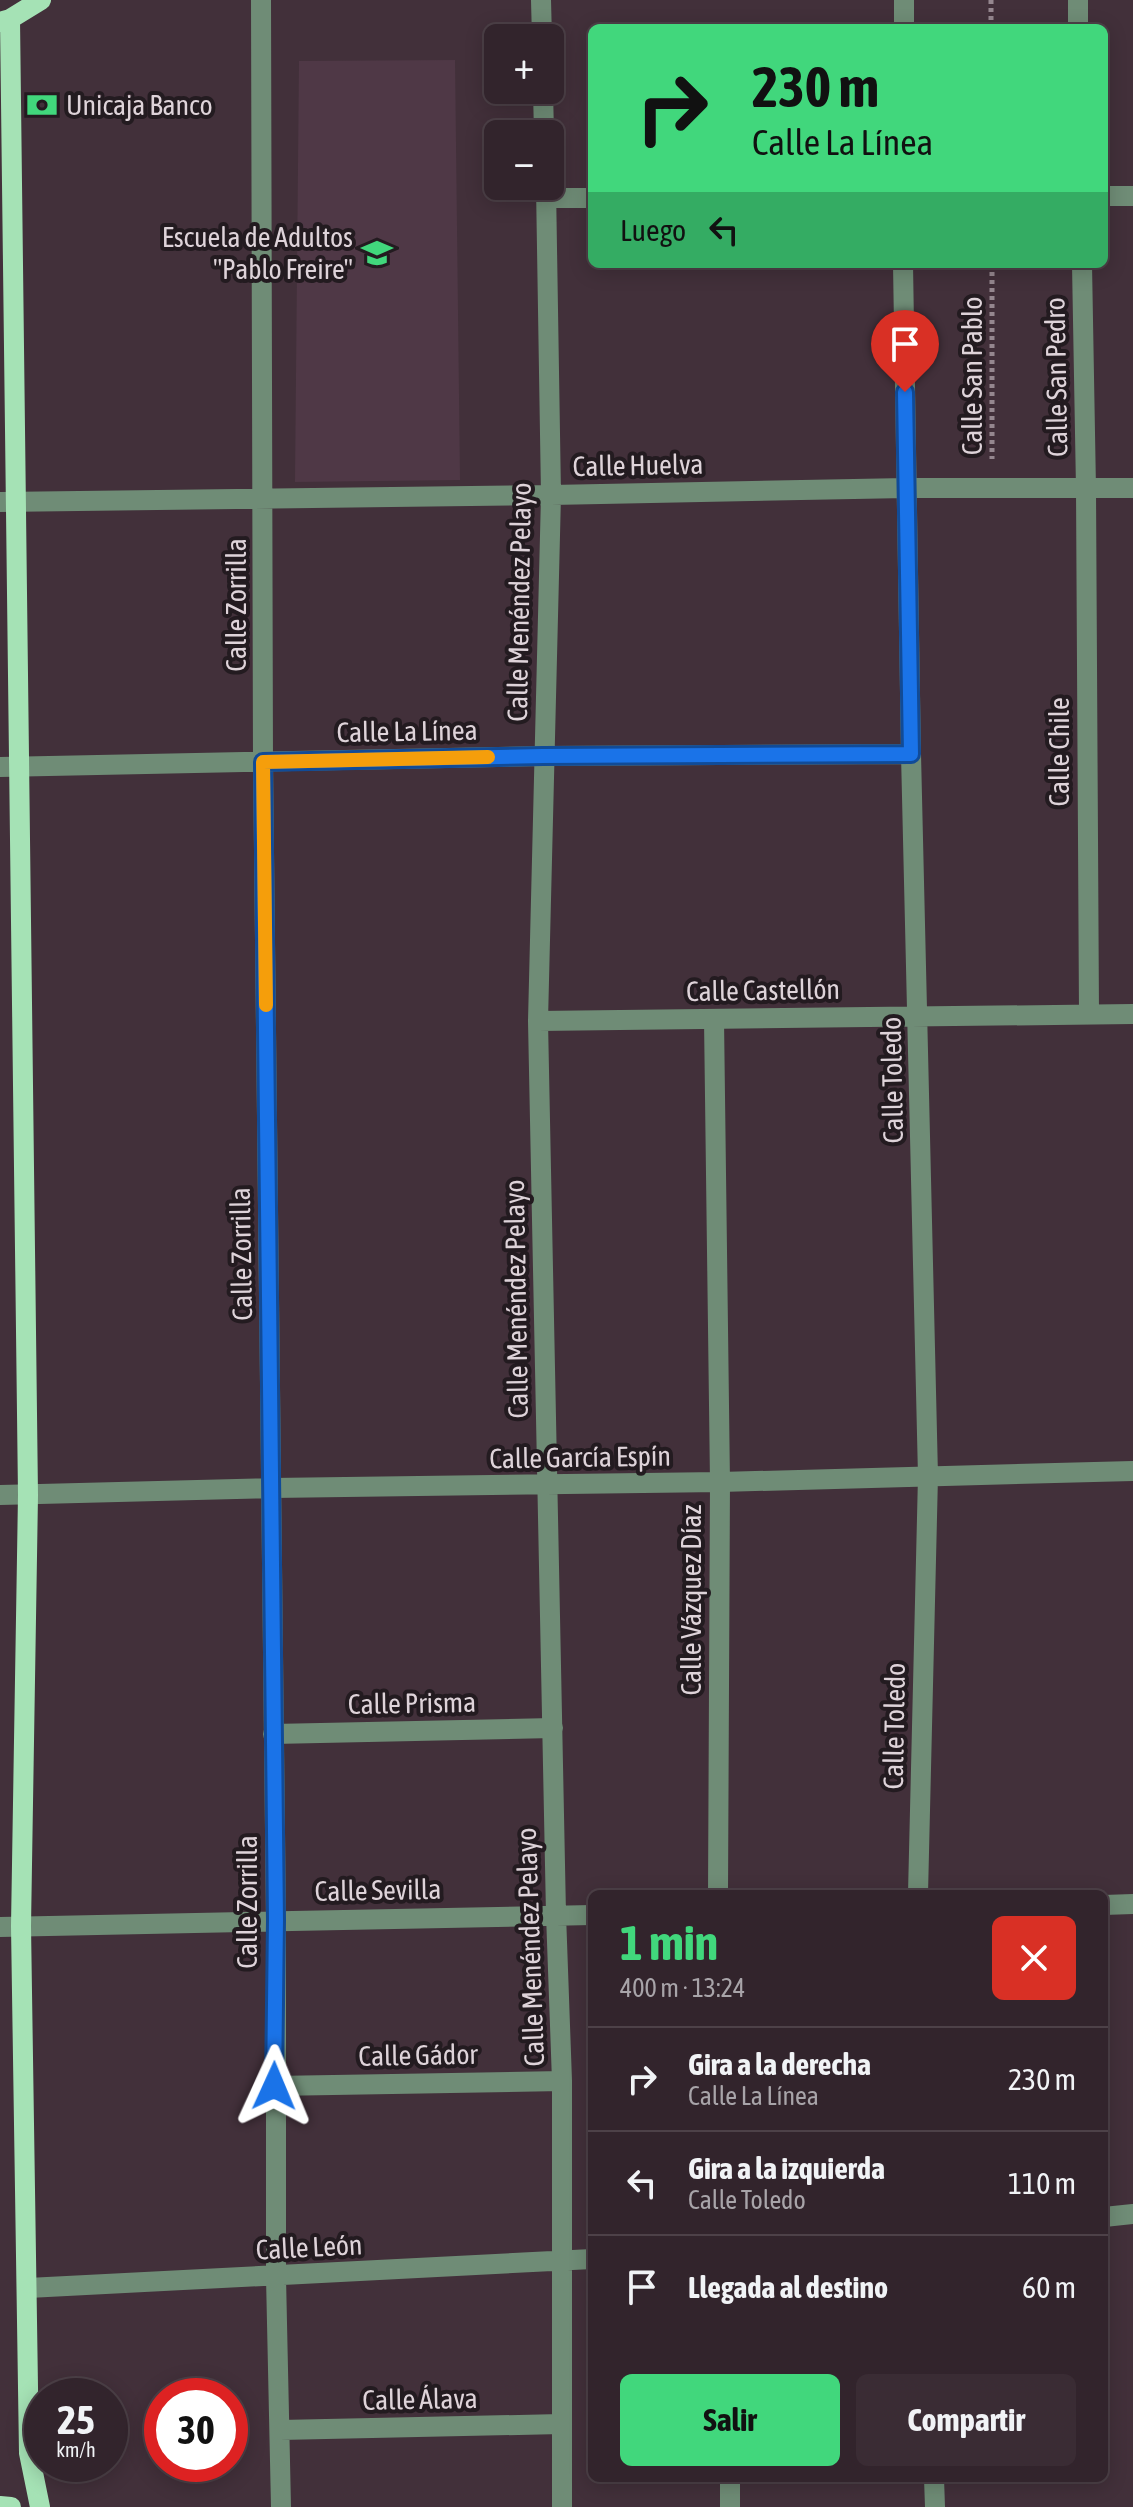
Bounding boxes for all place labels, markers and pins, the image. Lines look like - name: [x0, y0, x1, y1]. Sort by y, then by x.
- bank icon: Unicaja Banco: [25, 88, 59, 122]
- place label: Unicaja Banco: [66, 89, 213, 121]
- place label: Escuela de Adultos "Pablo Freire": [162, 221, 353, 285]
- school or university icon: Escuela de Adultos "Pablo Freire": [360, 236, 394, 270]
- pin: [871, 310, 939, 392]

